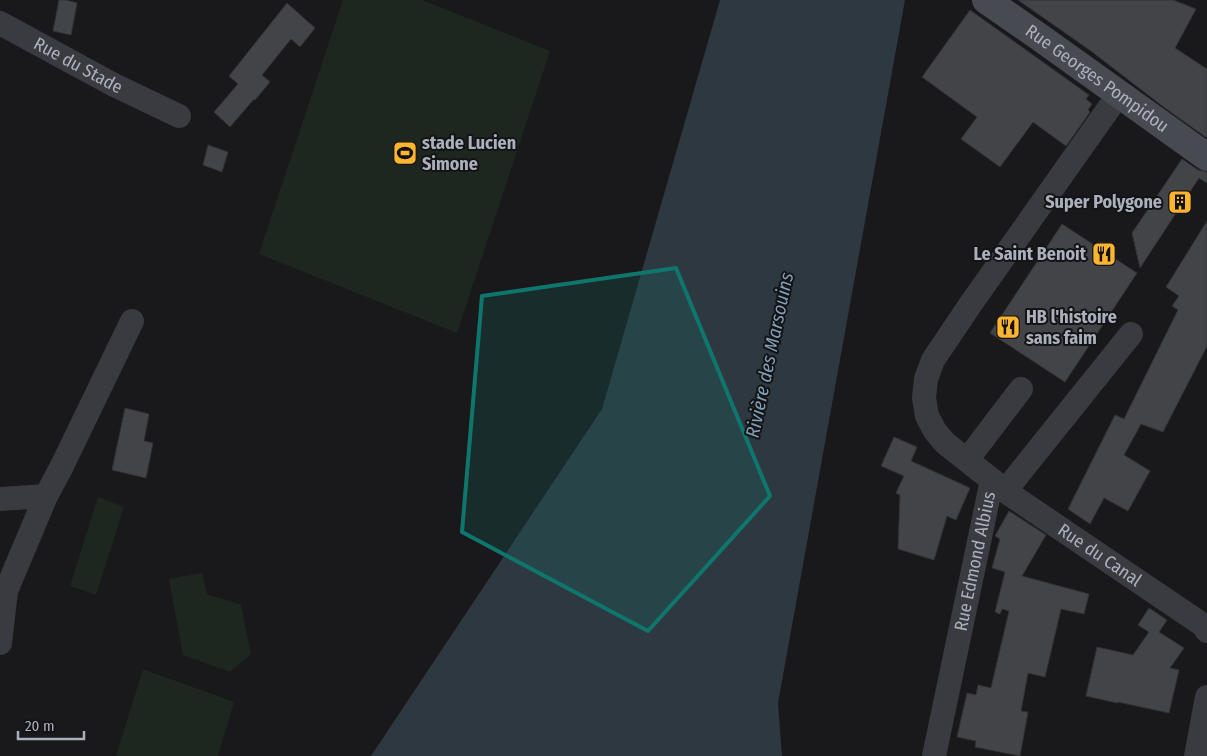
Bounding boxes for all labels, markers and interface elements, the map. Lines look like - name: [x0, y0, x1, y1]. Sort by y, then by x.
- street label: Rue Georges Pompidou: [1021, 20, 1173, 137]
- street label: Rue du Stade: [30, 32, 126, 98]
- place label: stade Lucien Simone: [422, 132, 516, 175]
- sports icon: stade Lucien Simone: [392, 140, 418, 166]
- building icon: Super Polygone: [1167, 189, 1193, 215]
- place label: Super Polygone: [1045, 191, 1162, 213]
- restaurant icon: Le Saint Benoit: [1091, 241, 1117, 267]
- place label: Le Saint Benoit: [973, 243, 1087, 265]
- water label: Rivière des Marsouins: [741, 270, 798, 440]
- place label: HB l'histoire sans faim: [1026, 306, 1117, 349]
- restaurant icon: HB l'histoire sans faim: [995, 314, 1021, 340]
- street label: Rue Edmond Albius: [950, 489, 1000, 633]
- street label: Rue du Canal: [1054, 519, 1146, 591]
- scale bar: [18, 708, 84, 740]
- text: 20 m: [25, 717, 55, 735]

